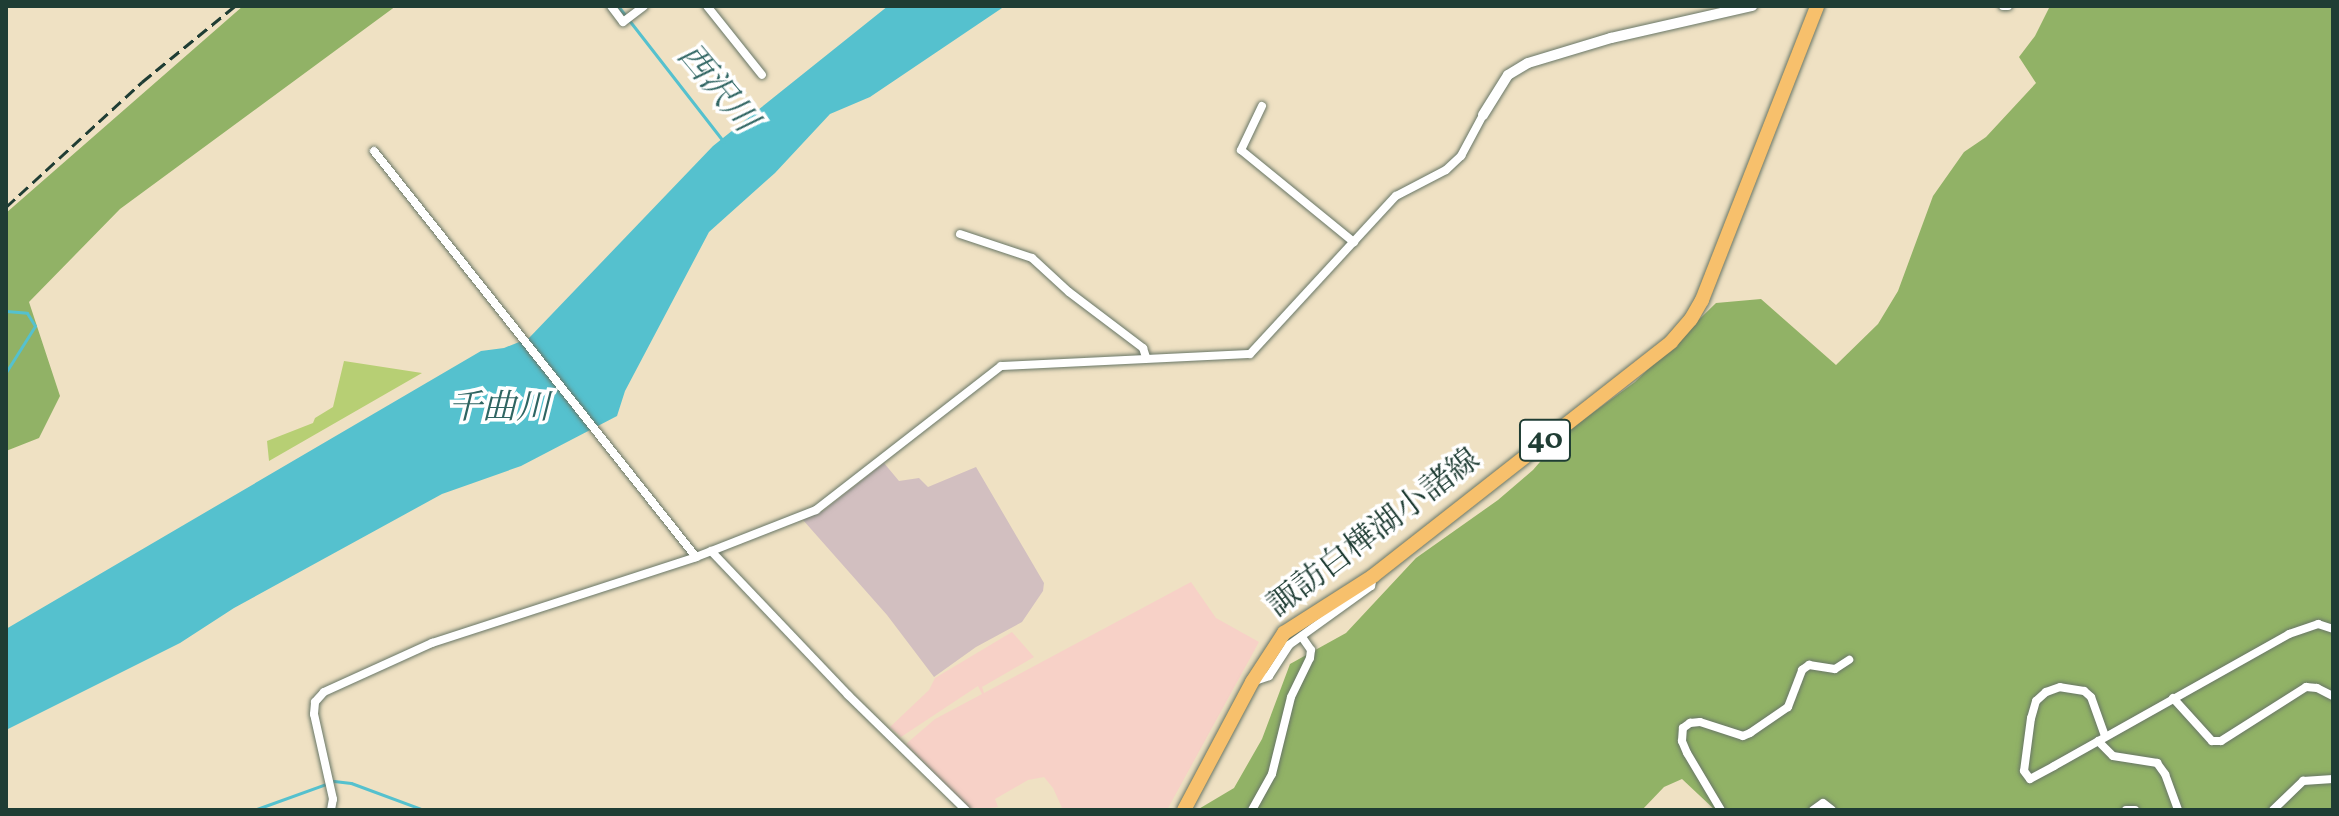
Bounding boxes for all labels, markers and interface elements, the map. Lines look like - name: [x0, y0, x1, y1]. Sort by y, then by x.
- water label: 西沢川: [668, 37, 764, 141]
- water label: 千曲川: [448, 390, 550, 430]
- road number: 40: [1517, 414, 1573, 466]
- street label: 諏訪白樺湖小諸線: [1261, 442, 1489, 626]

